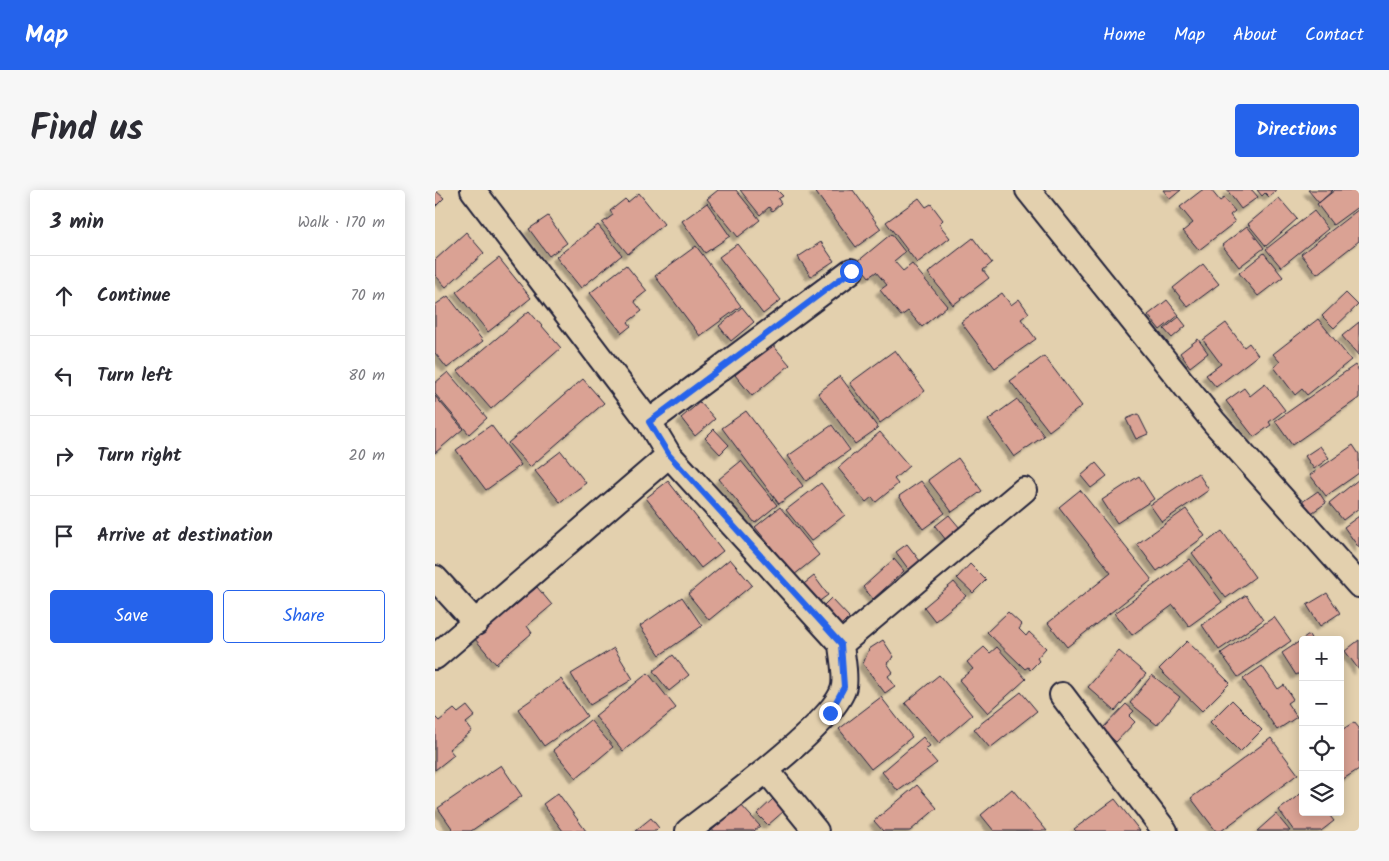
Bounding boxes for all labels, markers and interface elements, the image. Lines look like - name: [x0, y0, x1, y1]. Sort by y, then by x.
- text: Map: [25, 16, 68, 55]
- text: Home: [1103, 21, 1146, 50]
- text: Map: [1174, 21, 1205, 50]
- text: About: [1233, 21, 1277, 50]
- text: Contact: [1305, 21, 1364, 50]
- text: Find us: [30, 102, 143, 158]
- button: Directions: [1235, 104, 1359, 157]
- text: 3 min: [50, 206, 104, 239]
- text: Walk · 170 m: [297, 210, 385, 235]
- route start: [840, 260, 863, 283]
- text: Continue: [97, 281, 170, 311]
- icon: ahead: [50, 282, 78, 310]
- text: 70 m: [350, 283, 385, 308]
- text: Turn left: [97, 361, 172, 391]
- icon: left: [50, 362, 78, 390]
- text: 80 m: [348, 363, 385, 388]
- text: Turn right: [97, 441, 182, 471]
- icon: right: [50, 442, 78, 470]
- text: 20 m: [349, 443, 385, 468]
- text: Arrive at destination: [97, 521, 273, 551]
- icon: arrive: [50, 522, 78, 550]
- button: Save: [50, 590, 213, 643]
- button: Share: [223, 590, 385, 643]
- map controls: [1299, 636, 1344, 816]
- button: +: [1299, 636, 1344, 681]
- button: −: [1299, 681, 1344, 726]
- route end: [819, 702, 842, 725]
- button: locate: [1299, 726, 1344, 771]
- button: layers: [1299, 771, 1344, 816]

